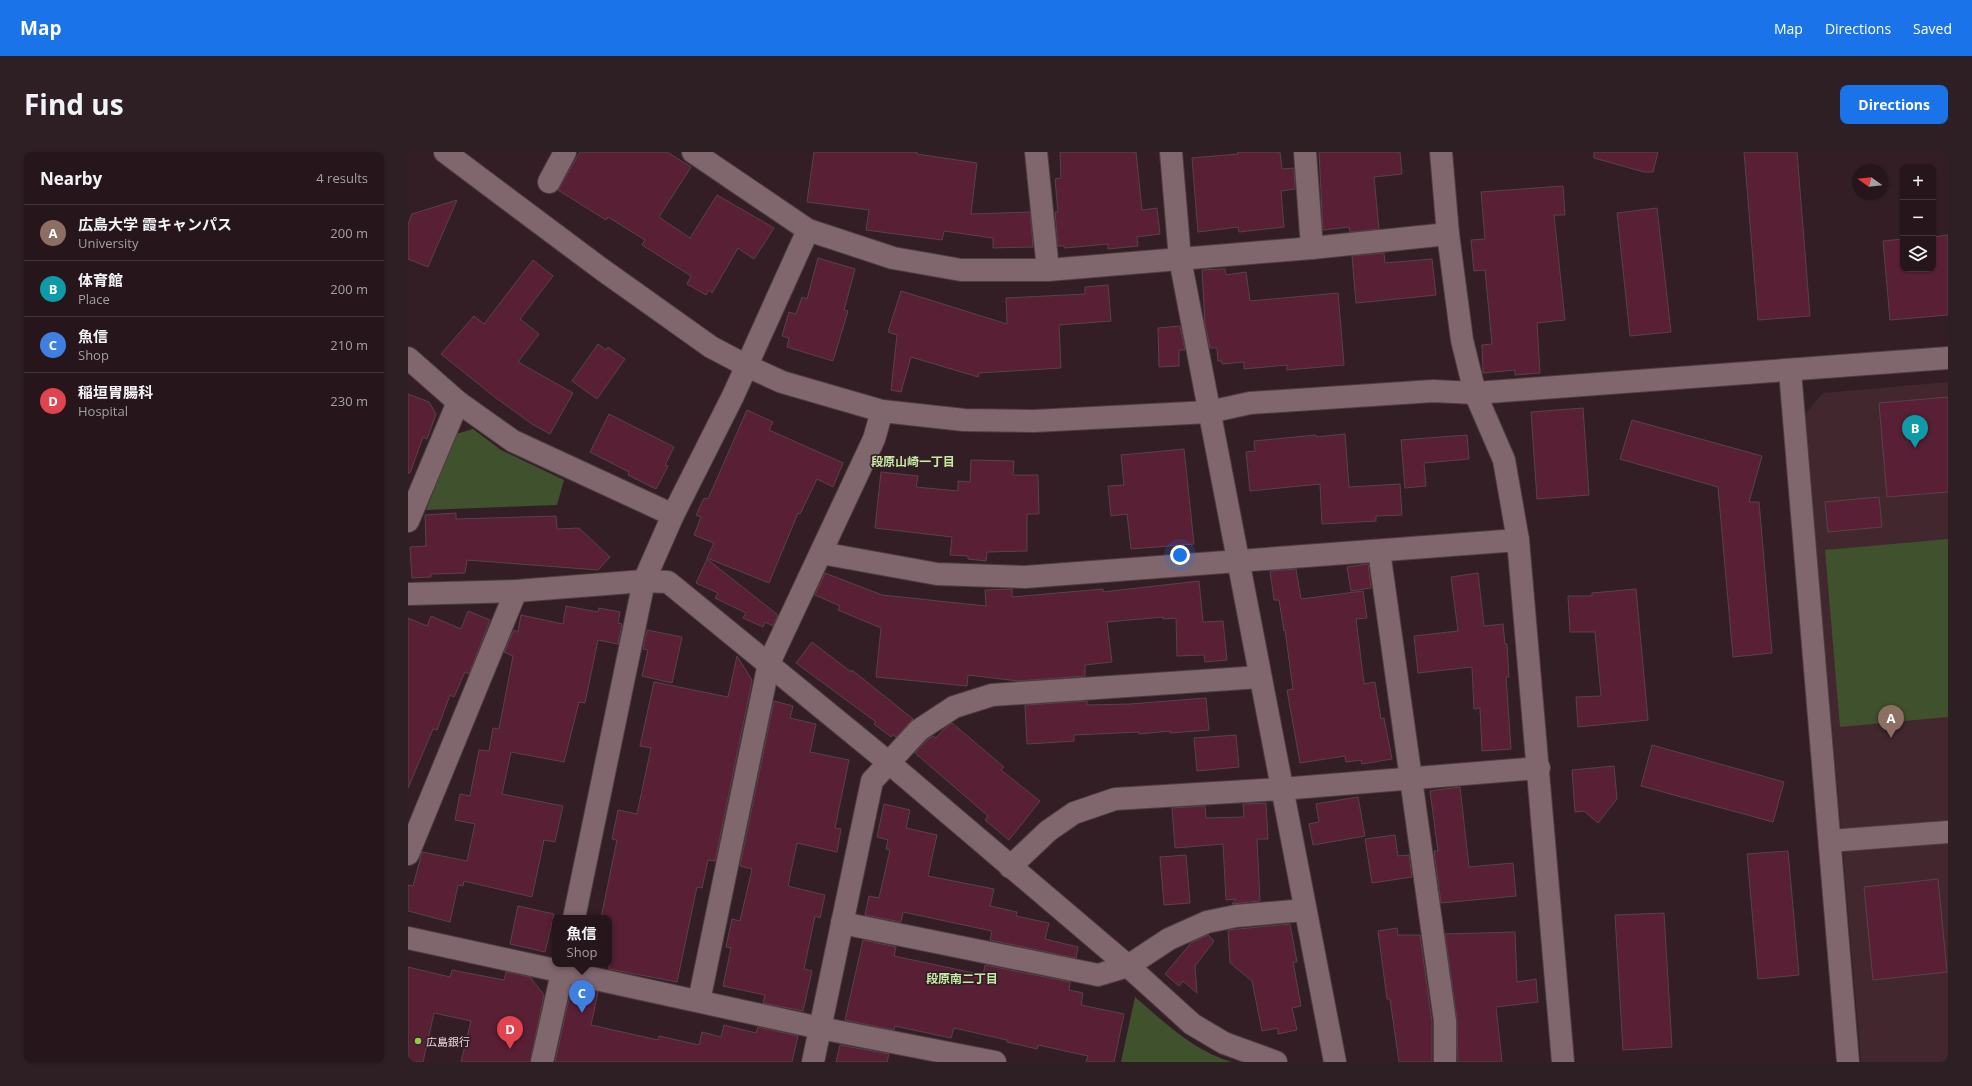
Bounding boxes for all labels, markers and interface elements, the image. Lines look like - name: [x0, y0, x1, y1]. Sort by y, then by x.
- text: Map: [20, 15, 61, 41]
- text: Map: [1774, 19, 1803, 38]
- text: Directions: [1825, 19, 1891, 38]
- text: Saved: [1913, 19, 1952, 38]
- text: Find us: [24, 85, 124, 123]
- button: Directions: [1840, 85, 1948, 124]
- north arrow: [1852, 164, 1888, 200]
- map controls: [1900, 164, 1936, 272]
- button: +: [1900, 164, 1936, 200]
- text: Nearby: [40, 167, 102, 190]
- text: 4 results: [316, 169, 368, 187]
- button: −: [1900, 200, 1936, 236]
- text: 広島大学 霞キャンパス: [78, 214, 232, 234]
- text: A: [49, 224, 57, 242]
- text: 200 m: [330, 224, 368, 242]
- text: University: [78, 234, 138, 252]
- button: layers: [1900, 236, 1936, 272]
- text: 体育館: [78, 270, 123, 290]
- text: B: [49, 280, 57, 298]
- text: 200 m: [330, 280, 368, 298]
- text: Place: [78, 290, 110, 308]
- text: 魚信: [78, 326, 108, 346]
- text: C: [49, 336, 57, 354]
- text: 210 m: [330, 336, 368, 354]
- text: Shop: [78, 346, 109, 364]
- text: 稲垣胃腸科: [78, 382, 153, 402]
- text: D: [48, 392, 58, 410]
- text: 230 m: [330, 392, 368, 410]
- text: Hospital: [78, 402, 128, 420]
- pin: B: [1902, 415, 1928, 448]
- district label: 段原山崎一丁目: [871, 453, 955, 470]
- your location: [1170, 545, 1190, 565]
- pin: A: [1878, 705, 1904, 738]
- popup: [552, 915, 612, 967]
- text: 魚信: [567, 923, 597, 943]
- text: Shop: [567, 943, 597, 961]
- district label: 段原南二丁目: [926, 970, 998, 987]
- pin: C: [569, 980, 595, 1013]
- pin: D: [497, 1016, 523, 1049]
- place label: 広島銀行: [426, 1034, 470, 1049]
- marker: 広島銀行: [413, 1036, 423, 1046]

